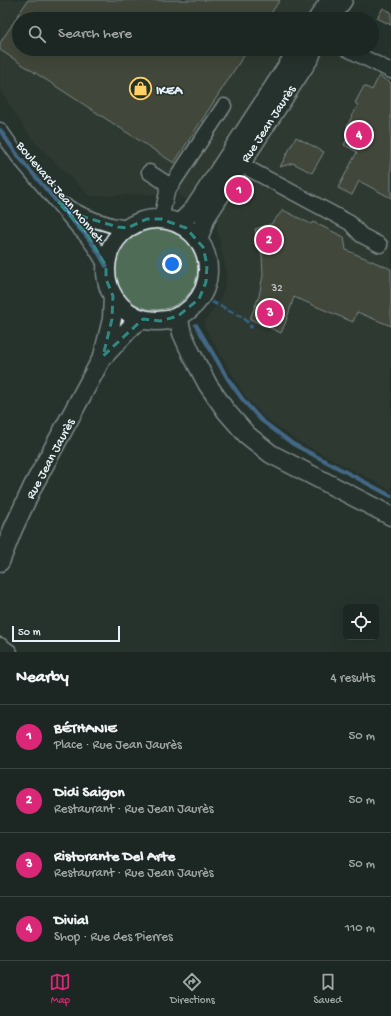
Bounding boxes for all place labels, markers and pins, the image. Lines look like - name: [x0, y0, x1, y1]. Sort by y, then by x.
- shop icon: IKEA: [128, 76, 154, 102]
- place label: IKEA: [156, 84, 183, 99]
- pin: 4: [346, 120, 372, 150]
- pin: 1: [226, 175, 252, 205]
- pin: 2: [256, 225, 282, 255]
- pin: 3: [257, 298, 283, 328]

